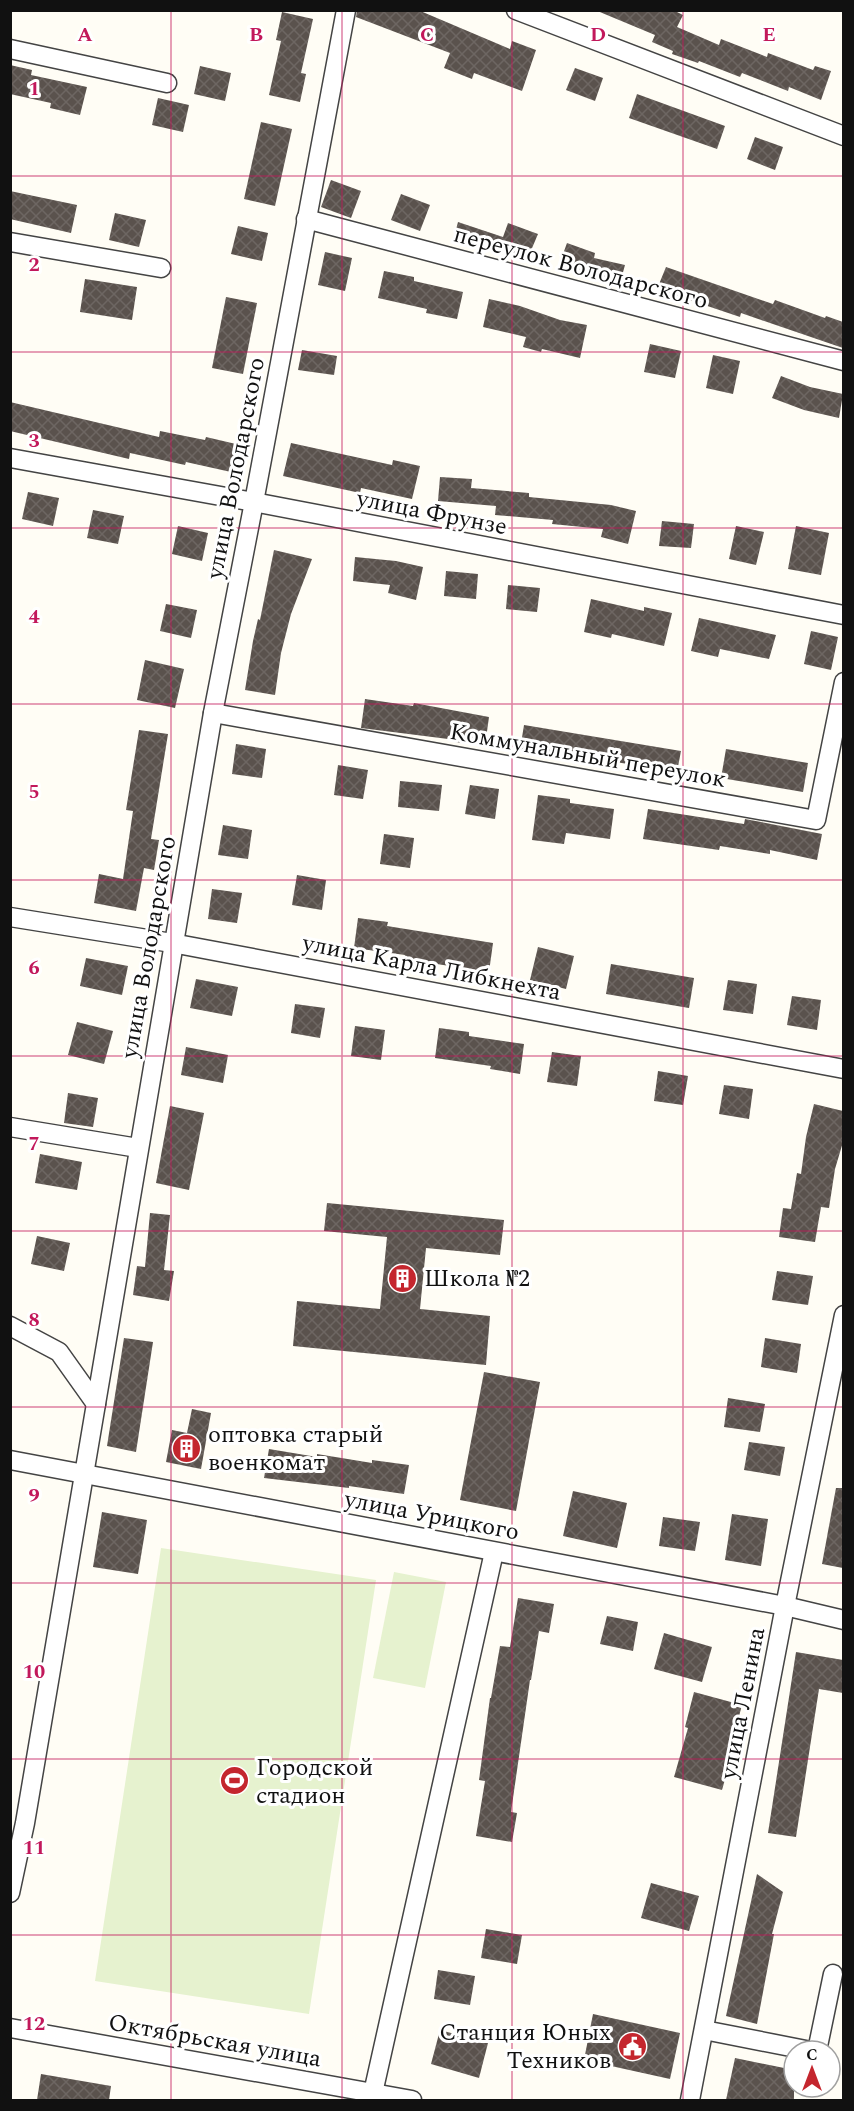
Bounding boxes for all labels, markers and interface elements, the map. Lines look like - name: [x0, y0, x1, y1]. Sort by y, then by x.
- text: A: [77, 20, 93, 50]
- text: B: [249, 20, 263, 50]
- text: C: [420, 20, 434, 50]
- text: D: [590, 20, 606, 50]
- text: E: [762, 20, 776, 50]
- text: 1: [28, 74, 40, 104]
- street label: переулок Володарского: [449, 217, 712, 319]
- text: 2: [28, 250, 40, 280]
- street label: улица Володарского: [197, 354, 275, 583]
- text: 3: [28, 426, 40, 456]
- street label: улица Фрунзе: [353, 481, 510, 545]
- text: 4: [28, 602, 40, 632]
- street label: Коммунальный переулок: [447, 714, 729, 798]
- text: 5: [28, 777, 40, 807]
- street label: улица Володарского: [112, 833, 186, 1062]
- street label: улица Карла Либкнехта: [299, 925, 564, 1011]
- text: 6: [28, 953, 40, 983]
- text: 7: [28, 1129, 40, 1159]
- place label: Школа №2: [424, 1261, 530, 1297]
- building icon: Школа №2: [387, 1262, 419, 1294]
- text: 8: [28, 1305, 40, 1335]
- place label: оптовка старый военкомат: [208, 1417, 383, 1481]
- building icon: оптовка старый военкомат: [171, 1432, 203, 1464]
- text: 9: [28, 1481, 40, 1511]
- street label: улица Урицкого: [340, 1481, 522, 1551]
- street label: улица Ленина: [710, 1624, 775, 1783]
- text: 10: [23, 1657, 45, 1687]
- place label: Городской стадион: [256, 1750, 373, 1814]
- sports icon: Городской стадион: [219, 1765, 251, 1797]
- text: 11: [23, 1833, 45, 1863]
- street label: Октябрьская улица: [105, 2005, 324, 2077]
- text: 12: [23, 2009, 45, 2039]
- place label: Станция Юных Техников: [439, 2015, 611, 2079]
- public building icon: Станция Юных Техников: [616, 2030, 648, 2062]
- north arrow: [782, 2039, 842, 2099]
- text: С: [806, 2043, 818, 2067]

